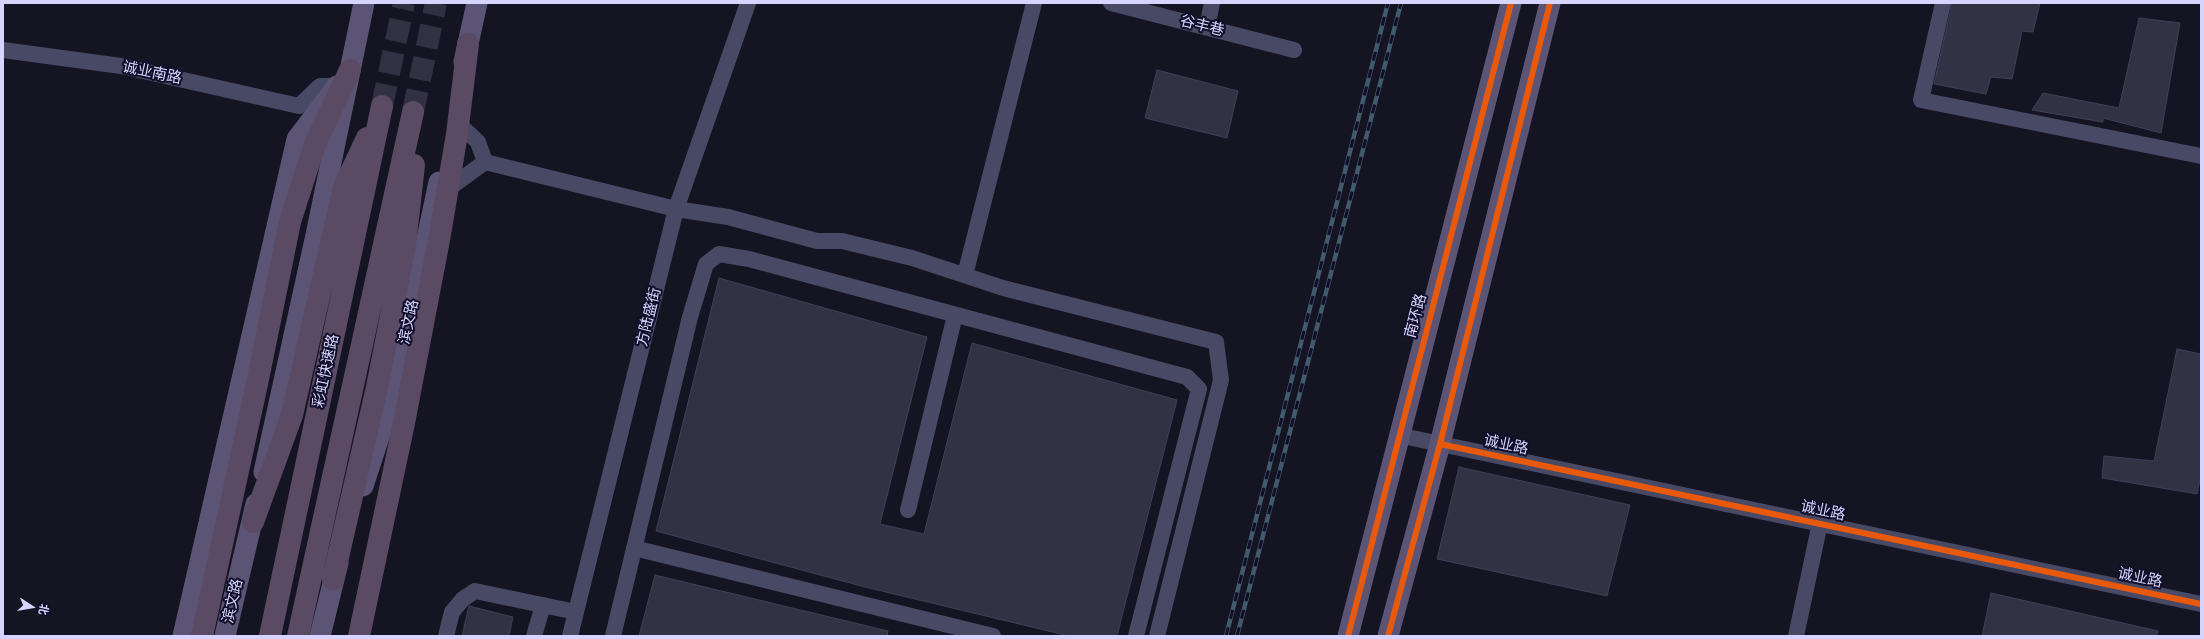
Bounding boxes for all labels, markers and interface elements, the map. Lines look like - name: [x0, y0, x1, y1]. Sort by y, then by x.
- street label: 谷丰巷: [1178, 12, 1226, 40]
- street label: 诚业南路: [121, 58, 183, 88]
- street label: 方陆盛街: [633, 286, 665, 348]
- street label: 南环路: [1401, 292, 1431, 340]
- street label: 滨文路: [396, 298, 422, 346]
- street label: 彩虹快速路: [309, 332, 343, 410]
- street label: 诚业路: [1482, 432, 1530, 458]
- street label: 诚业路: [1799, 498, 1847, 524]
- street label: 诚业路: [2116, 565, 2164, 591]
- street label: 滨文路: [219, 577, 247, 625]
- north arrow: [12, 587, 52, 627]
- text: 北: [36, 603, 52, 616]

